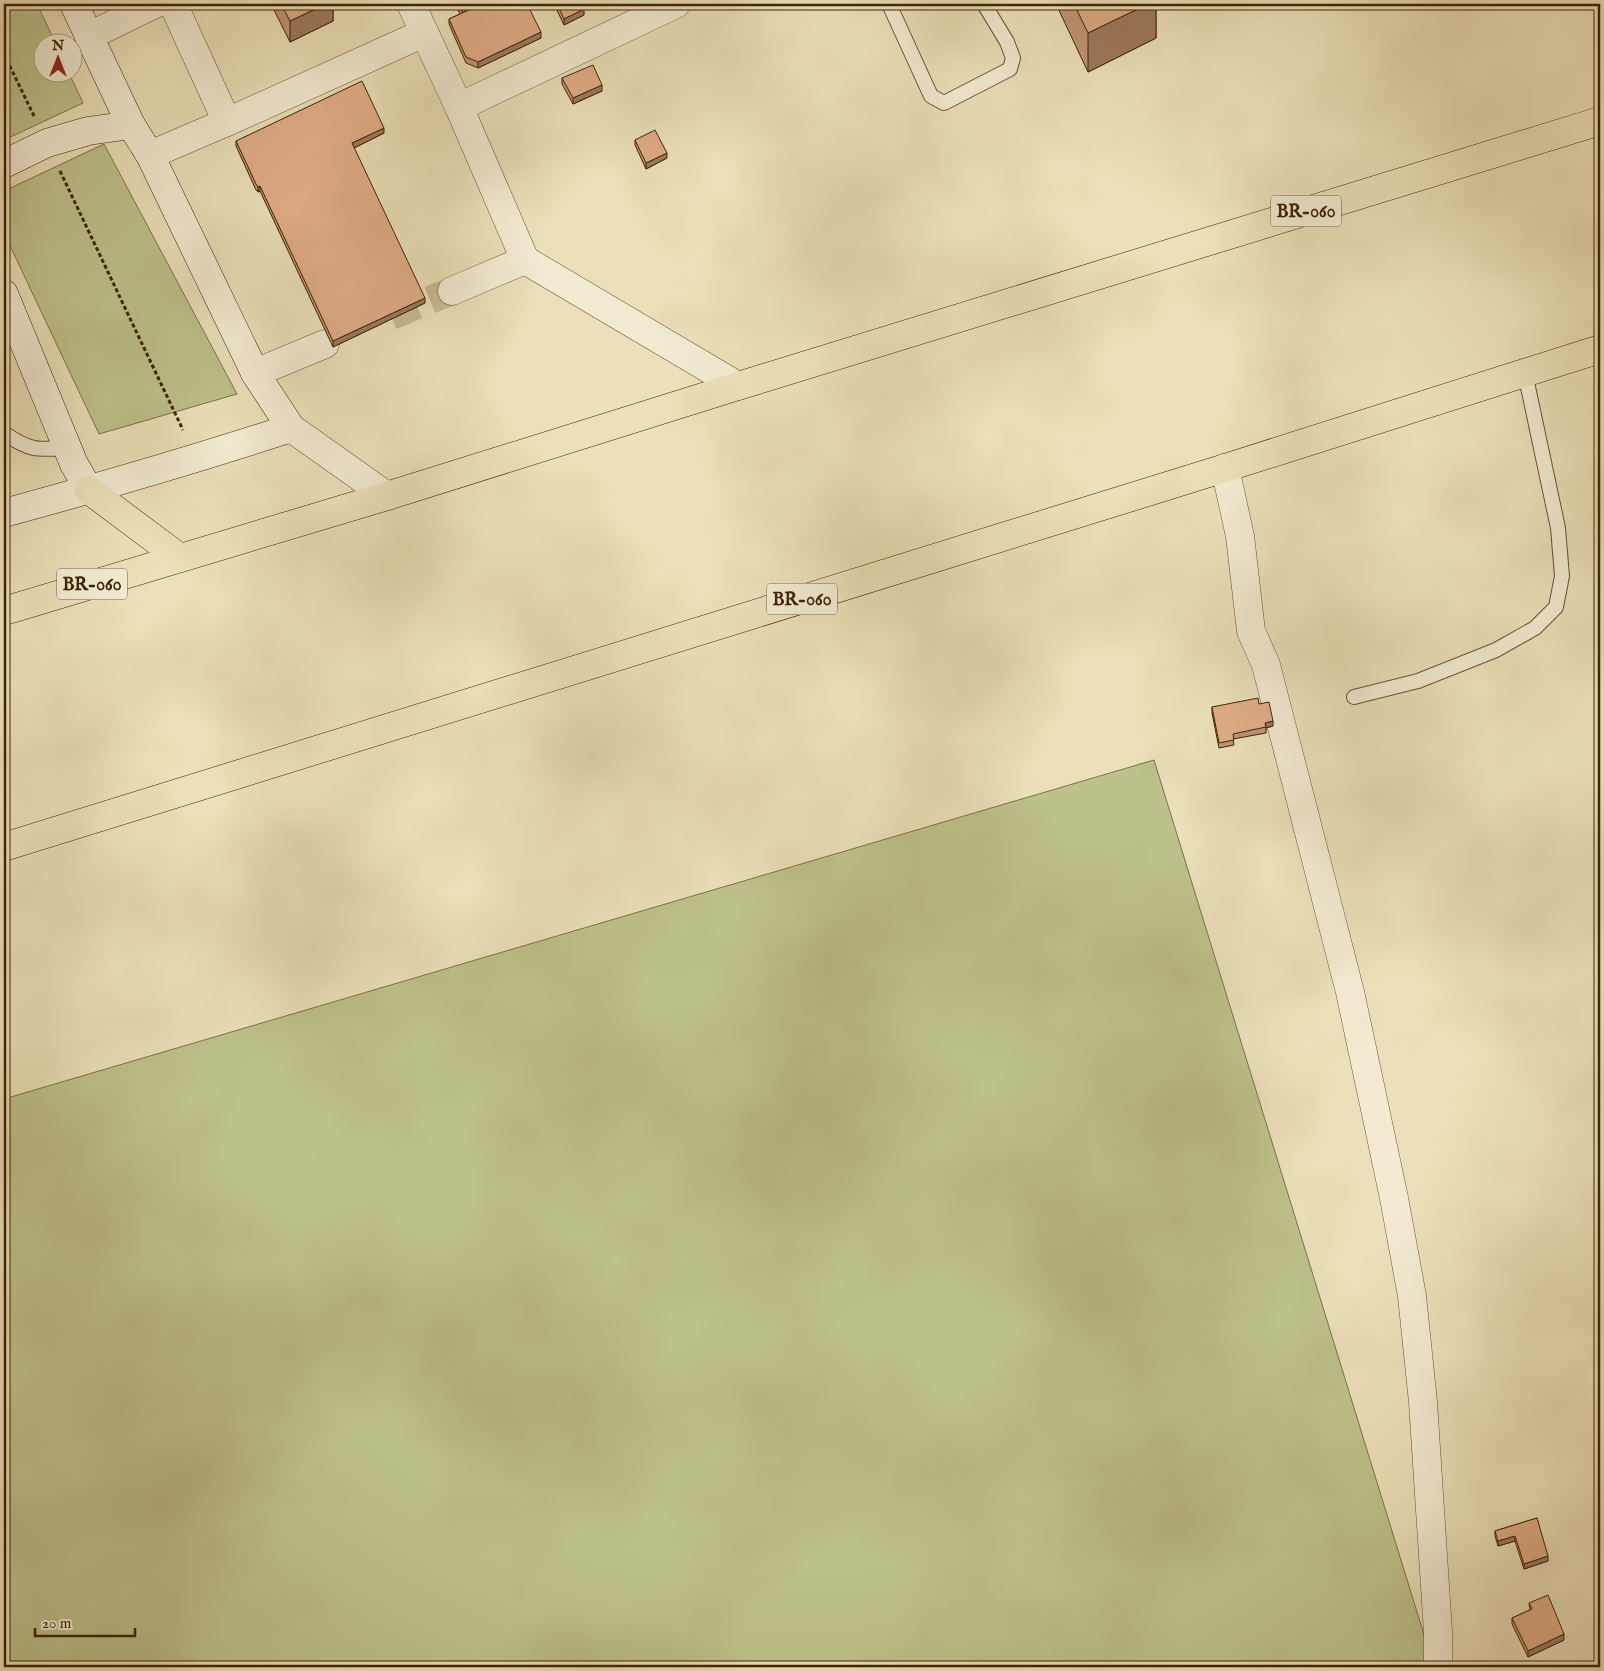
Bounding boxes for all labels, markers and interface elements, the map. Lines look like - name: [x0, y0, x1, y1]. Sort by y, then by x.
- north arrow: [32, 32, 82, 82]
- text: N: [51, 37, 64, 55]
- road number: BR-060: [1271, 196, 1341, 227]
- road number: BR-060: [57, 568, 127, 600]
- road number: BR-060: [767, 584, 837, 614]
- scale bar: [35, 1606, 135, 1638]
- text: 20 m: [42, 1614, 72, 1633]

